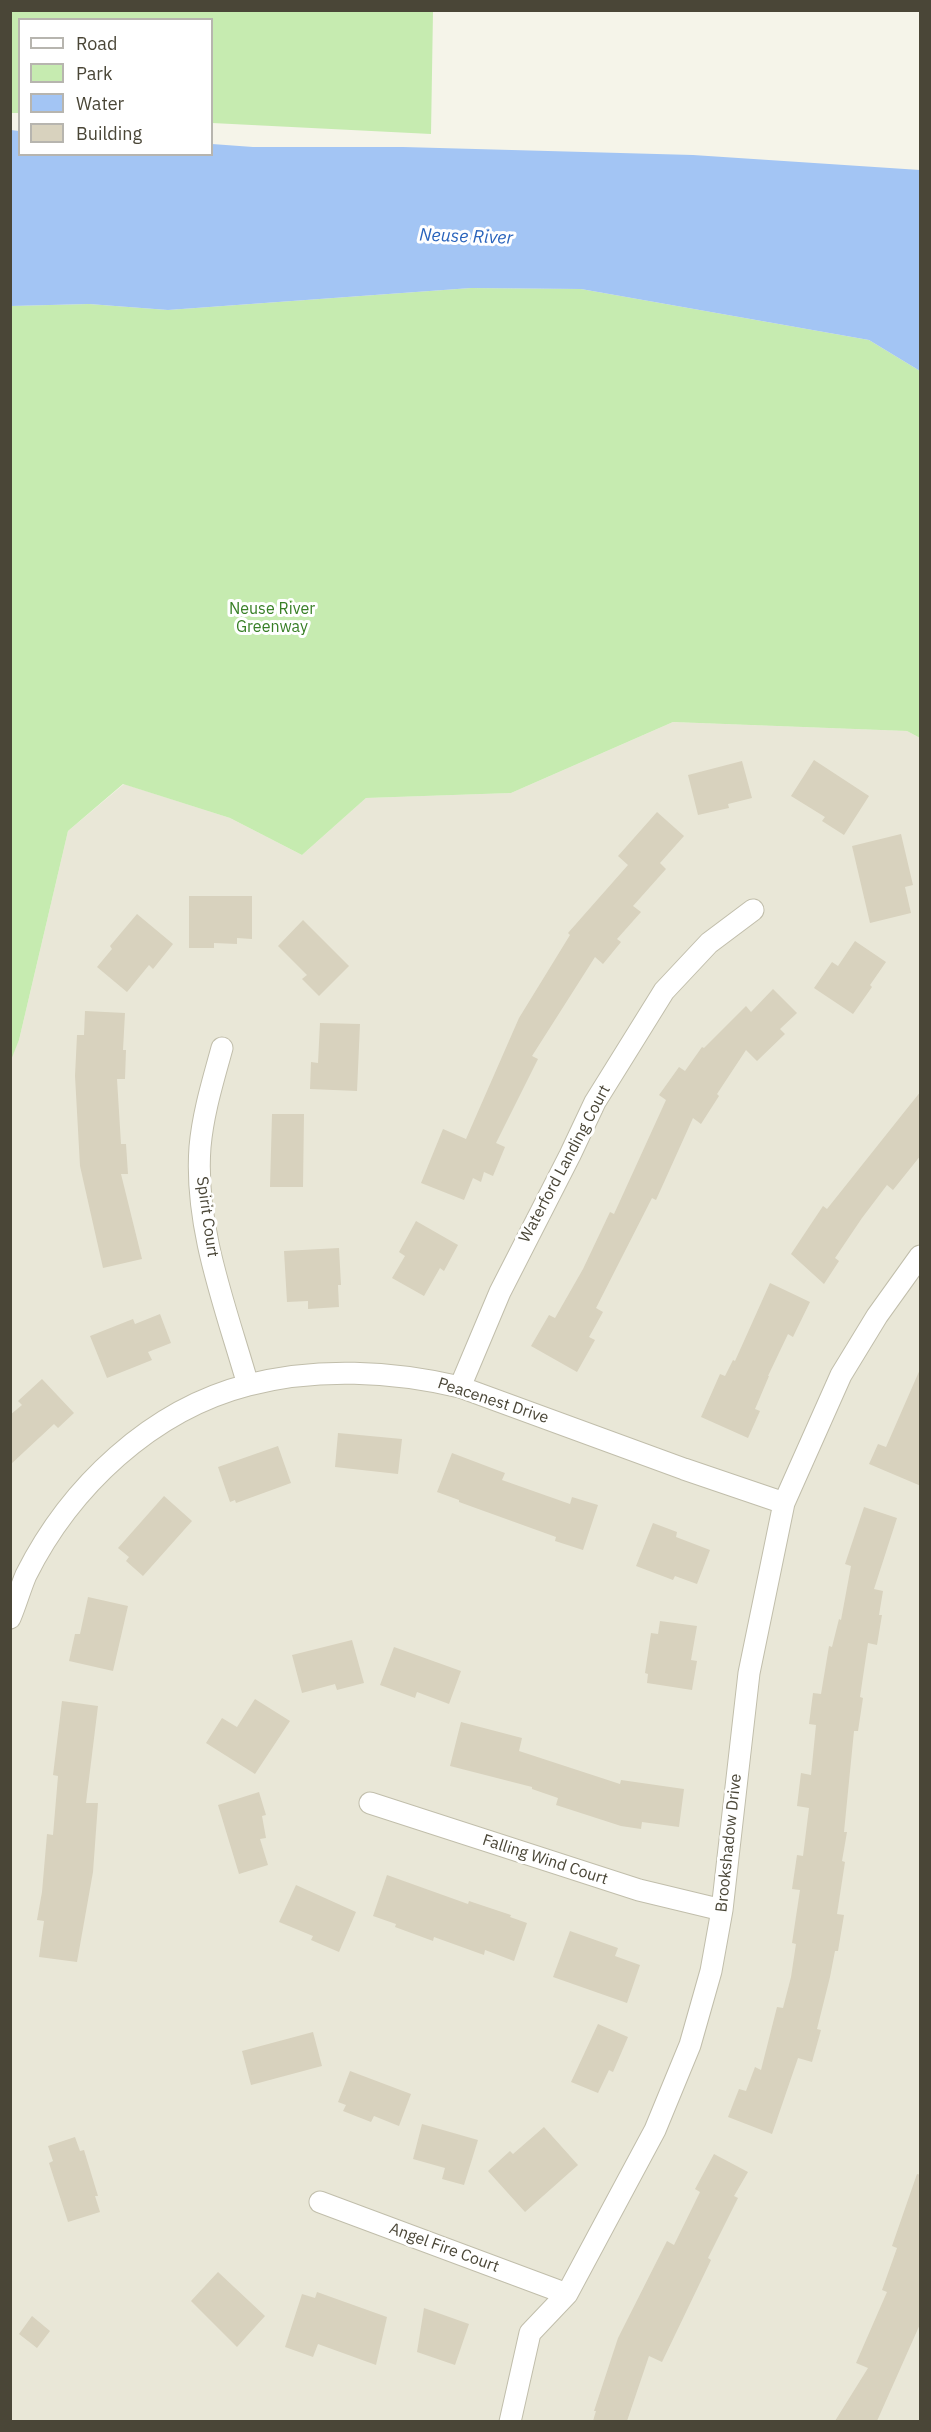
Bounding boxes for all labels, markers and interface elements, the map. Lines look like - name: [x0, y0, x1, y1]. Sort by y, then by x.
- legend: [18, 18, 213, 156]
- text: Road: [76, 32, 117, 55]
- text: Park: [76, 62, 112, 85]
- text: Water: [76, 92, 124, 115]
- text: Building: [76, 122, 142, 145]
- water label: Neuse River: [419, 225, 513, 249]
- park label: Neuse River Greenway: [229, 599, 315, 637]
- street label: Waterford Landing Court: [515, 1082, 615, 1246]
- street label: Spirit Court: [192, 1175, 222, 1259]
- street label: Peacenest Drive: [435, 1374, 551, 1428]
- street label: Brookshadow Drive: [712, 1773, 746, 1913]
- street label: Falling Wind Court: [480, 1831, 610, 1889]
- street label: Angel Fire Court: [386, 2219, 502, 2277]

